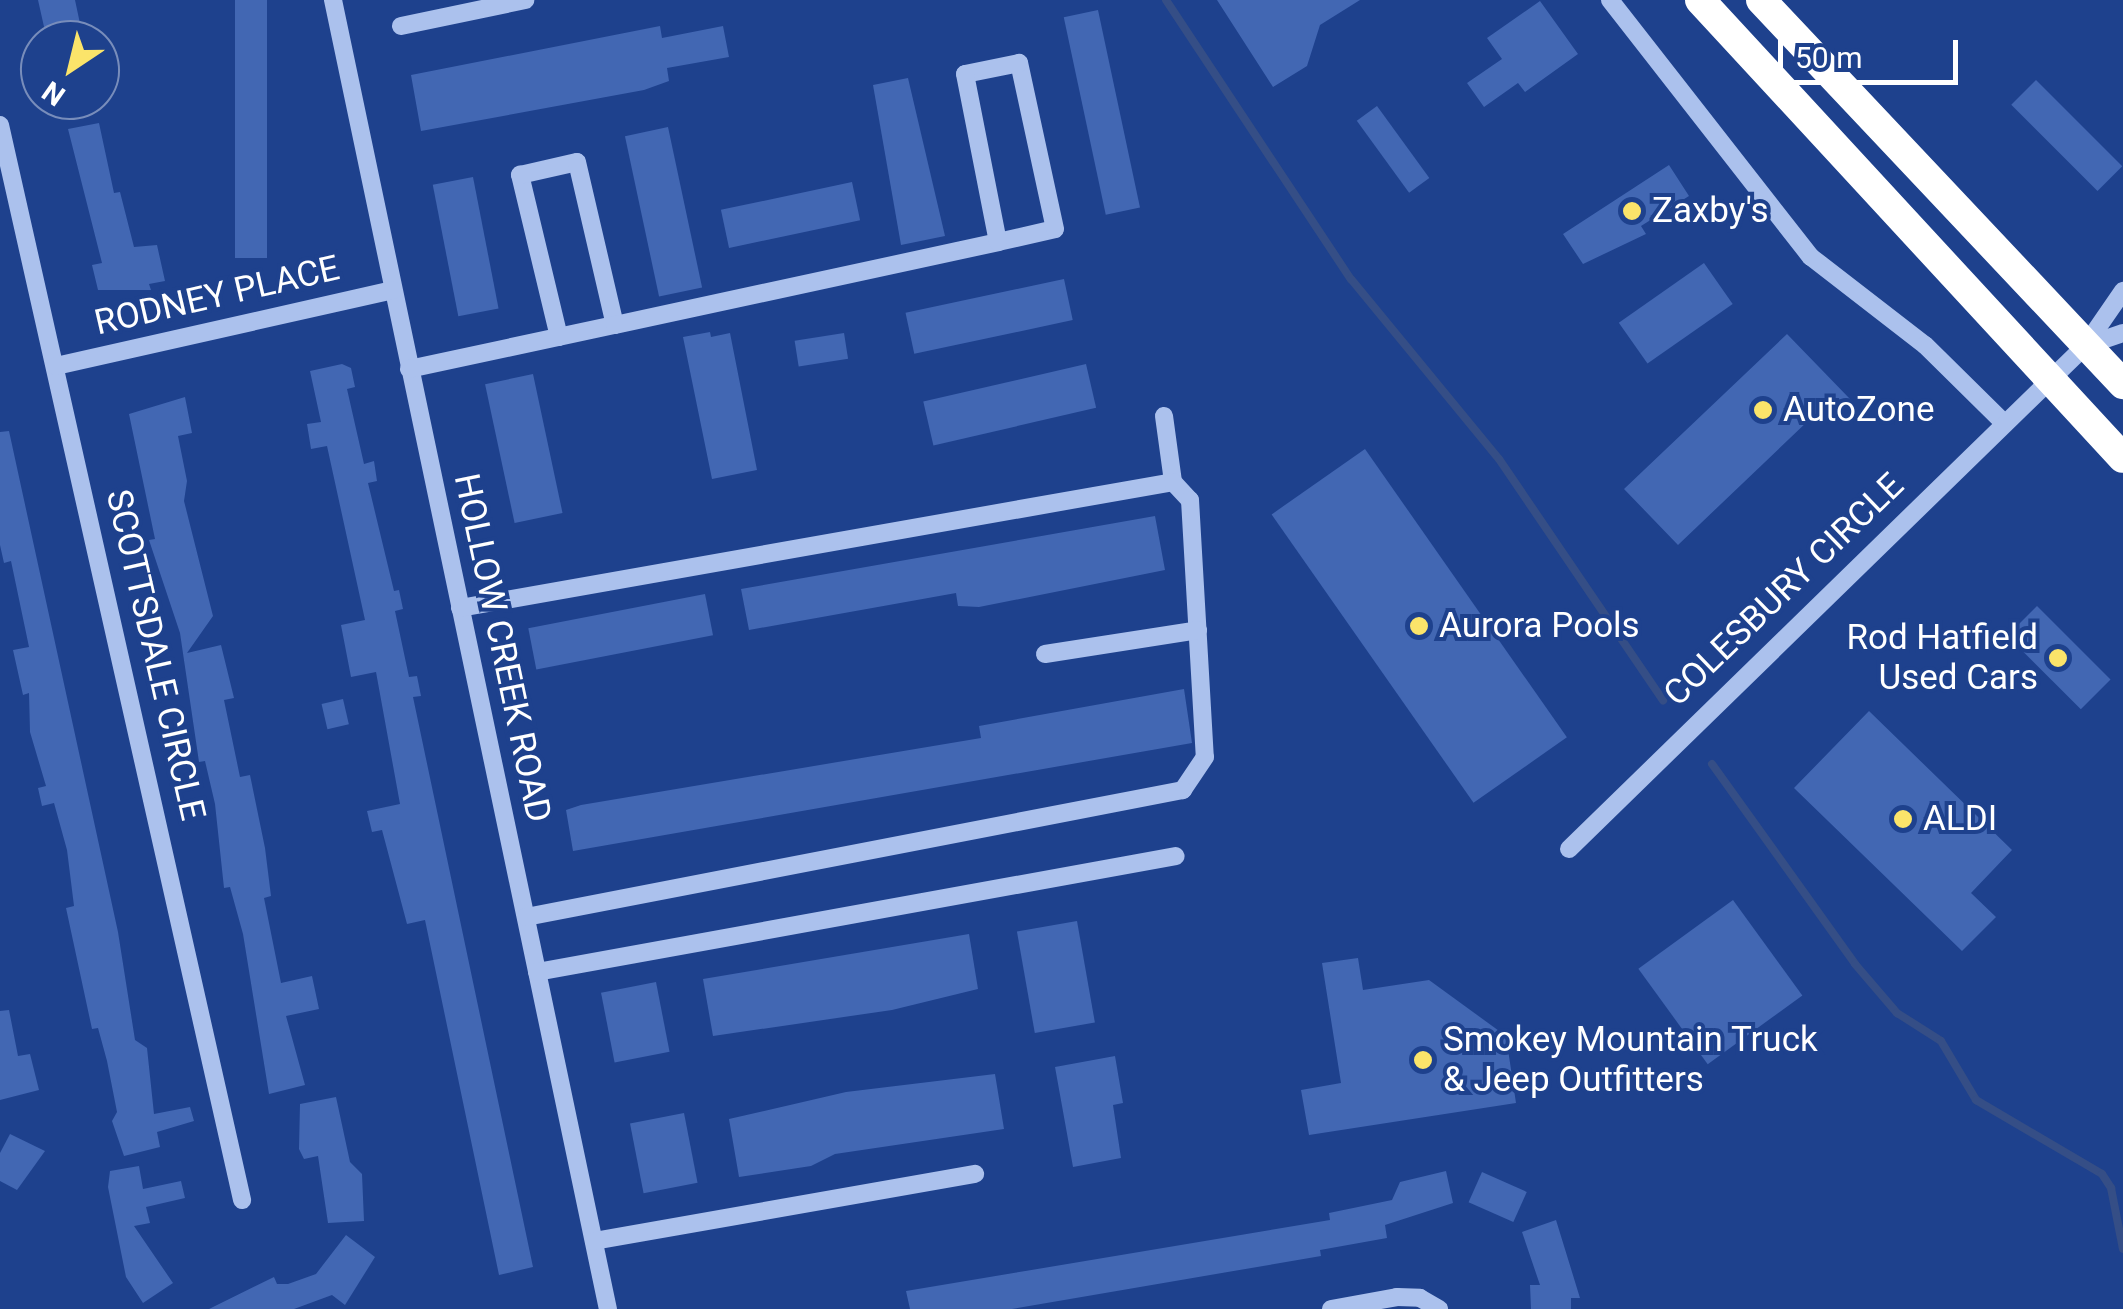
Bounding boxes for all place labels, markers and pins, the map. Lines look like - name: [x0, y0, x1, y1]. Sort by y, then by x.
- place label: Zaxby's: [1652, 190, 1768, 232]
- marker: Zaxby's: [1621, 200, 1643, 222]
- place label: AutoZone: [1783, 389, 1934, 431]
- marker: AutoZone: [1752, 399, 1774, 421]
- place label: Aurora Pools: [1439, 605, 1640, 647]
- marker: Aurora Pools: [1408, 615, 1430, 637]
- place label: Rod Hatfield Used Cars: [1846, 617, 2038, 699]
- marker: Rod Hatfield Used Cars: [2047, 647, 2069, 669]
- place label: ALDI: [1923, 798, 1997, 840]
- marker: ALDI: [1892, 808, 1914, 830]
- place label: Smokey Mountain Truck & Jeep Outfitters: [1443, 1019, 1818, 1101]
- marker: Smokey Mountain Truck & Jeep Outfitters: [1412, 1049, 1434, 1071]

